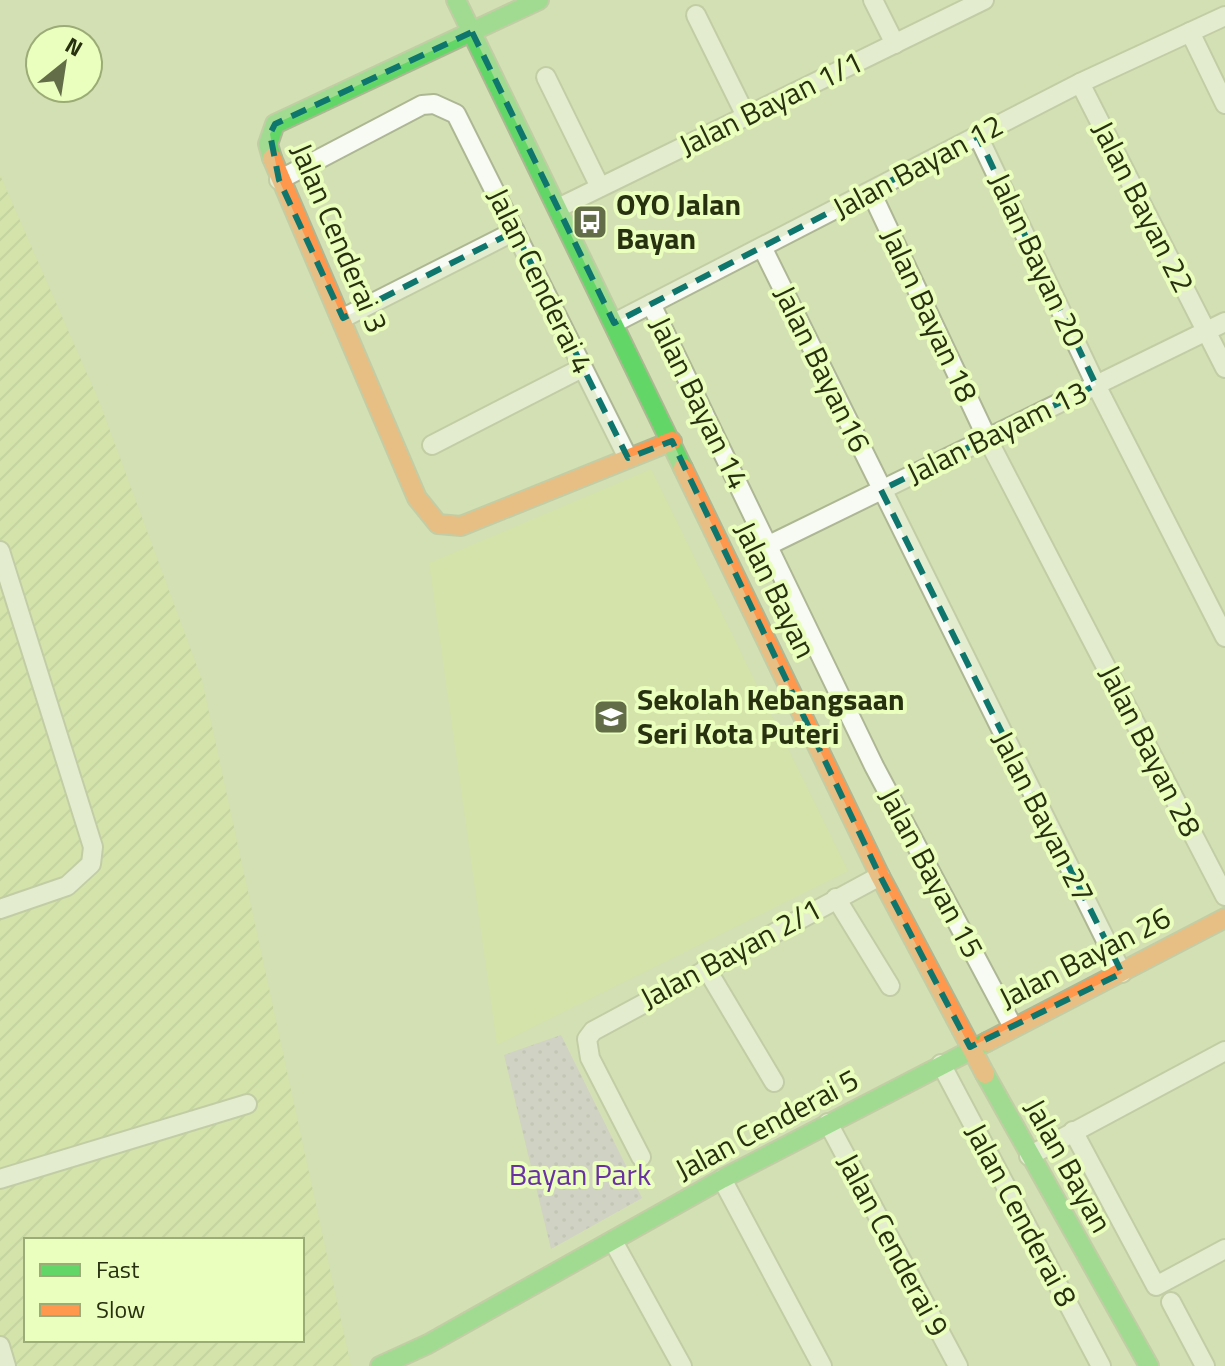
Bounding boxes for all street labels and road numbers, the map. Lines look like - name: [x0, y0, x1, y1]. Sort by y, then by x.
- street label: Jalan Bayan 1/1: [671, 39, 870, 168]
- street label: Jalan Bayan 12: [824, 102, 1011, 230]
- street label: Jalan Bayan 22: [1081, 113, 1207, 300]
- street label: Jalan Cenderai 3: [279, 136, 401, 340]
- street label: Jalan Bayan 20: [977, 165, 1098, 354]
- street label: Jalan Cenderai 4: [476, 180, 606, 381]
- street label: Jalan Bayan 18: [869, 220, 990, 409]
- street label: Jalan Bayan16: [763, 277, 883, 460]
- street label: Jalan Bayan 14: [638, 308, 762, 497]
- street label: Jalan Bayam 13: [898, 368, 1095, 496]
- street label: Jalan Bayan: [723, 513, 829, 666]
- street label: Jalan Bayan 28: [1088, 657, 1214, 844]
- street label: Jalan Bayan 27: [981, 723, 1107, 910]
- street label: Jalan Bayan 15: [868, 779, 996, 966]
- street label: Jalan Bayan 2/1: [632, 886, 829, 1020]
- street label: Jalan Bayan 26: [991, 894, 1178, 1020]
- street label: Jalan Cenderai 5: [667, 1056, 867, 1192]
- street label: Jalan Bayan: [1013, 1090, 1125, 1241]
- street label: Jalan Cenderai 8: [954, 1115, 1090, 1315]
- street label: Jalan Cenderai 9: [826, 1145, 962, 1345]

